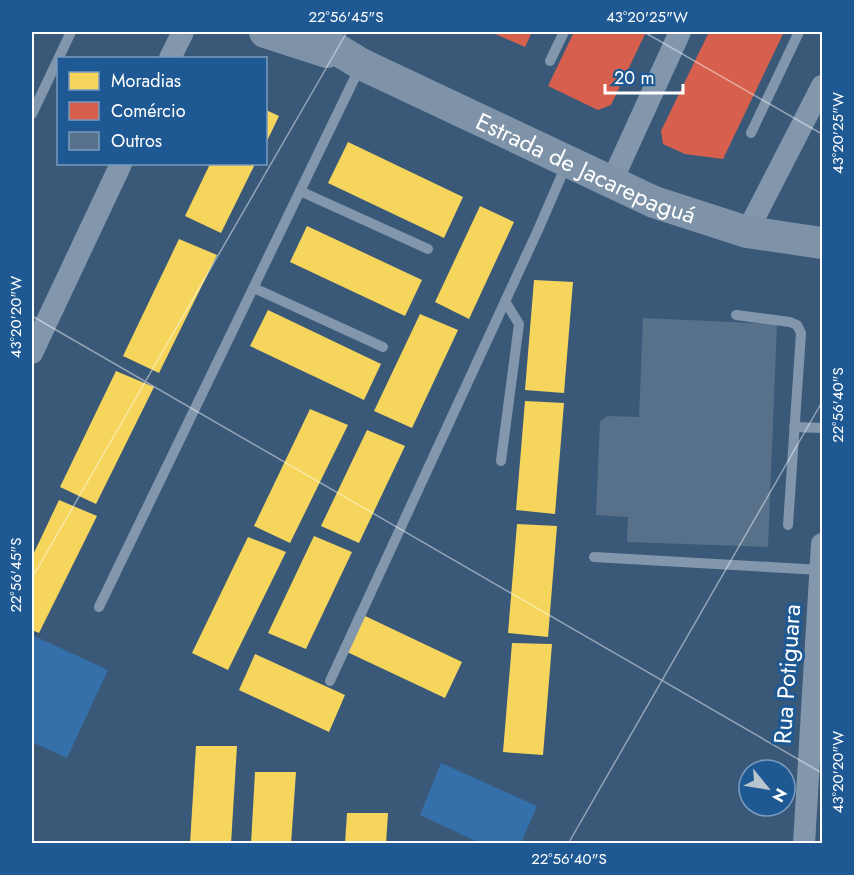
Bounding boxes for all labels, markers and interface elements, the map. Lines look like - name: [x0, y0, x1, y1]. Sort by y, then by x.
- text: 22°56'45"S: [308, 6, 384, 28]
- text: 43°20'25"W: [606, 6, 688, 28]
- legend: [57, 57, 267, 165]
- scale bar: [605, 57, 683, 95]
- text: 20 m: [614, 65, 654, 91]
- text: Moradias: [111, 68, 181, 94]
- text: 43°20'25"W: [827, 92, 849, 174]
- text: Comércio: [111, 98, 186, 124]
- street label: Estrada de Jacarepaguá: [470, 103, 700, 232]
- text: Outros: [111, 128, 162, 154]
- text: 43°20'20"W: [5, 276, 27, 358]
- text: 22°56'40"S: [827, 367, 849, 443]
- text: 22°56'45"S: [5, 537, 27, 613]
- street label: Rua Potiguara: [765, 603, 809, 745]
- text: 43°20'20"W: [827, 731, 849, 813]
- north arrow: [737, 758, 797, 818]
- text: N: [766, 784, 793, 807]
- text: 22°56'40"S: [531, 848, 607, 870]

